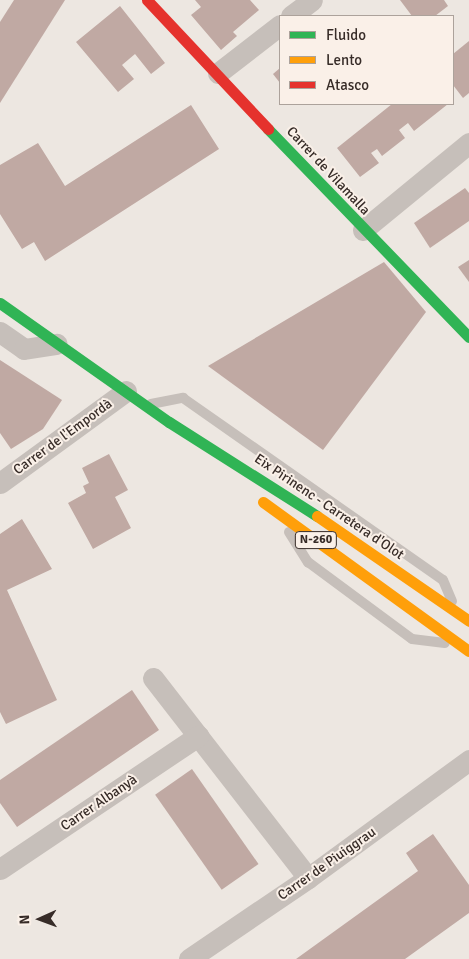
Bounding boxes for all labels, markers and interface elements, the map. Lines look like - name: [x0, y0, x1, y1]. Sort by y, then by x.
- legend: [279, 15, 454, 105]
- text: Fluido: [326, 26, 366, 44]
- text: Lento: [326, 51, 362, 69]
- text: Atasco: [326, 76, 369, 94]
- street label: Carrer de Vilamalla: [283, 123, 373, 219]
- street label: Carrer de l'Empordà: [10, 395, 116, 479]
- street label: Eix Pirinenc - Carretera d'Olot: [251, 451, 407, 563]
- road number: N-260: [295, 530, 337, 550]
- street label: Carrer Albanyà: [58, 771, 140, 835]
- street label: Carrer de Piuiggrau: [275, 824, 379, 904]
- north arrow: [15, 894, 65, 944]
- text: N: [16, 914, 33, 925]

